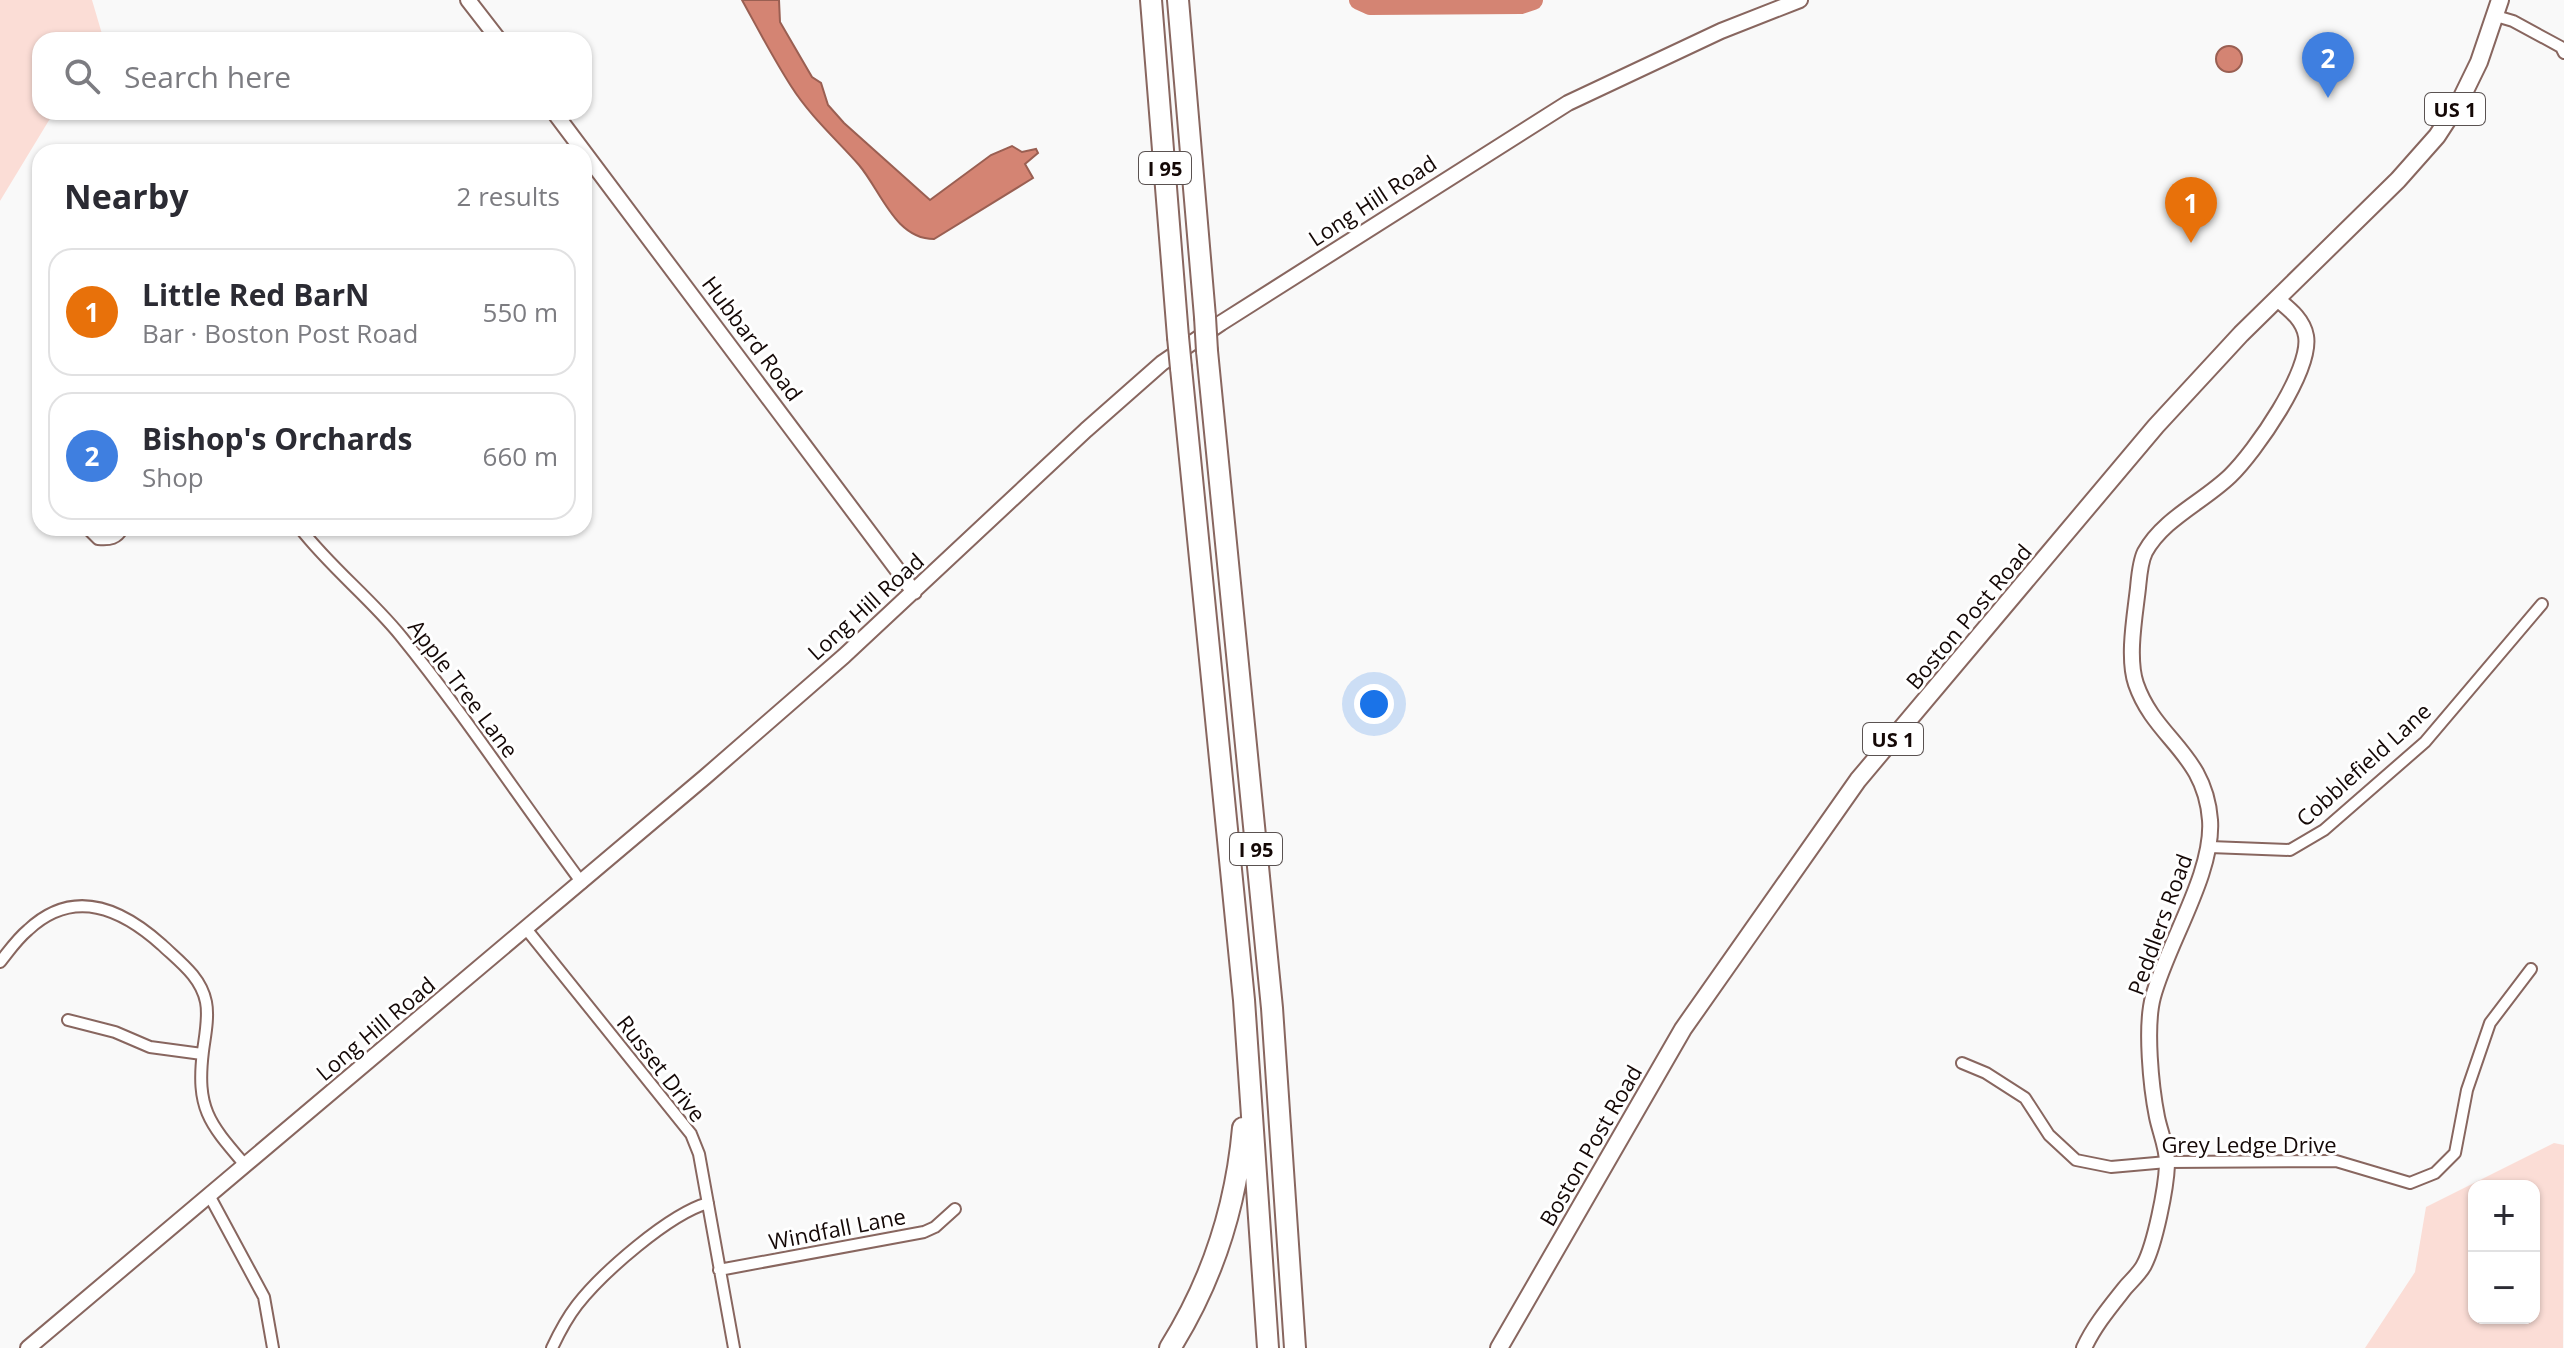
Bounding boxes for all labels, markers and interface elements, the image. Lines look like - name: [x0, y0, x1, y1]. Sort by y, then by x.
- search box: [32, 32, 592, 120]
- pin: 2: [2302, 32, 2354, 98]
- icon: search: [60, 54, 104, 98]
- text: Search here: [124, 56, 291, 97]
- road number: US 1: [2425, 93, 2485, 125]
- street label: Long Hill Road: [1302, 147, 1442, 253]
- road number: I 95: [1139, 152, 1191, 184]
- text: Nearby: [64, 173, 189, 219]
- pin: 1: [2165, 177, 2217, 243]
- text: 2 results: [457, 178, 560, 214]
- street label: Hubbard Road: [696, 269, 810, 407]
- text: Little Red BarN: [142, 274, 369, 315]
- text: 1: [85, 294, 99, 330]
- text: 550 m: [483, 294, 558, 330]
- text: Bar · Boston Post Road: [142, 315, 418, 351]
- text: Bishop's Orchards: [142, 418, 412, 459]
- text: 2: [85, 438, 99, 474]
- text: 660 m: [483, 438, 558, 474]
- text: Shop: [142, 459, 204, 495]
- street label: Boston Post Road: [1898, 537, 2038, 695]
- street label: Long Hill Road: [800, 546, 930, 666]
- street label: Apple Tree Lane: [402, 613, 526, 763]
- your location: [1354, 684, 1394, 724]
- street label: Cobblefield Lane: [2289, 695, 2437, 833]
- road number: US 1: [1863, 723, 1923, 755]
- road number: I 95: [1230, 833, 1282, 865]
- street label: Peddlers Road: [2120, 849, 2198, 999]
- street label: Long Hill Road: [309, 969, 441, 1087]
- street label: Russet Drive: [611, 1008, 713, 1128]
- street label: Boston Post Road: [1532, 1059, 1648, 1231]
- street label: Grey Ledge Drive: [2161, 1129, 2337, 1159]
- map controls: [2468, 1180, 2540, 1324]
- button: +: [2468, 1180, 2540, 1252]
- street label: Windfall Lane: [766, 1200, 908, 1256]
- button: −: [2468, 1252, 2540, 1324]

